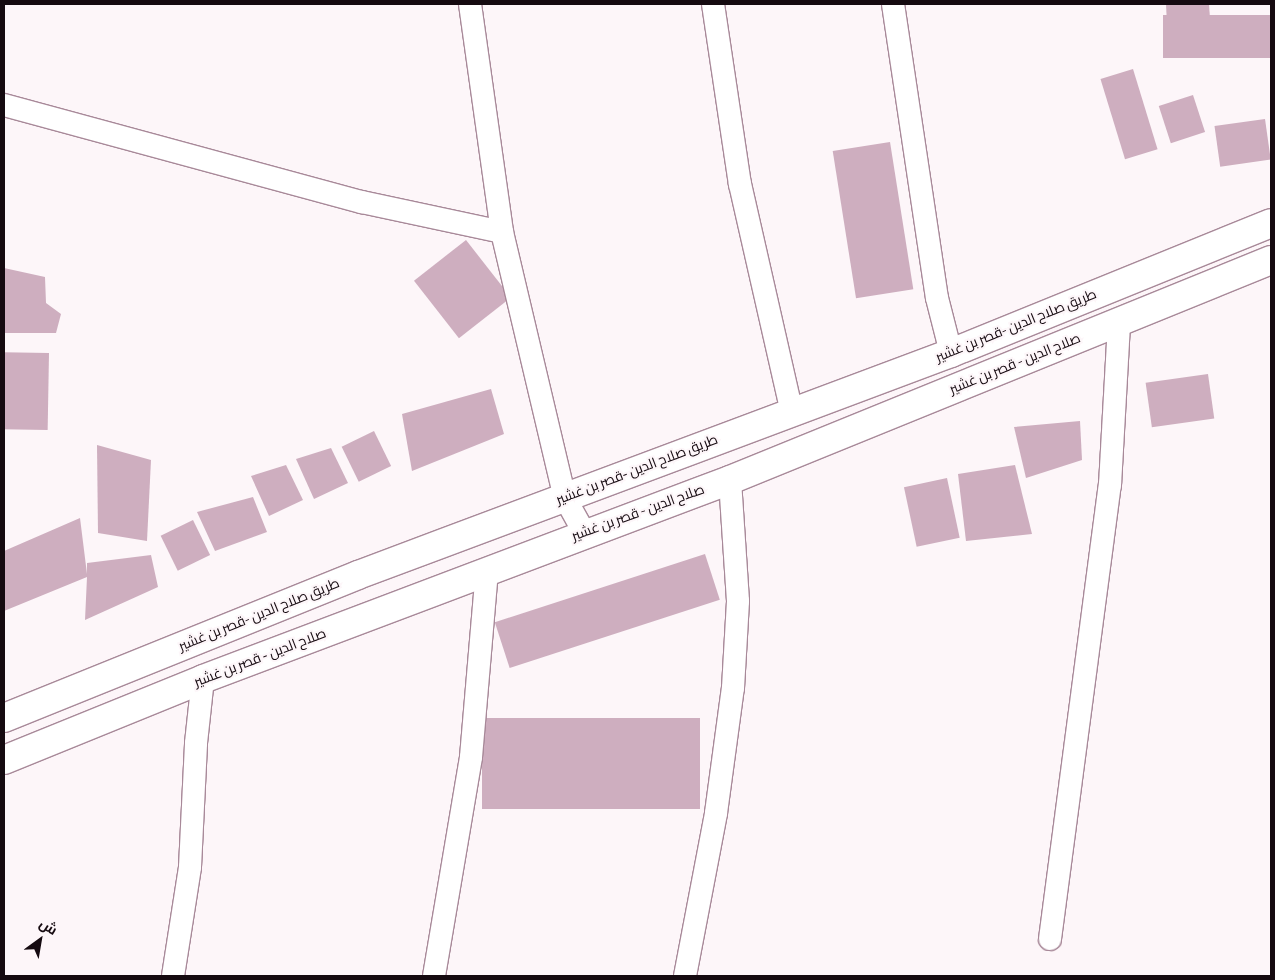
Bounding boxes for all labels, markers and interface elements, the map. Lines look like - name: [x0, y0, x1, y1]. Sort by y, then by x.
- street label: طريق صلاح الدين -قصر بن غشير: [933, 286, 1099, 366]
- street label: صلاح الدين - قصر بن غشير: [947, 330, 1083, 398]
- street label: طريق صلاح الدين -قصر بن غشير: [554, 431, 720, 509]
- street label: صلاح الدين - قصر بن غشير: [569, 481, 707, 545]
- street label: طريق صلاح الدين -قصر بن غشير: [176, 575, 342, 655]
- street label: صلاح الدين - قصر بن غشير: [192, 625, 328, 691]
- north arrow: [15, 915, 65, 965]
- text: ش: [36, 915, 60, 939]

